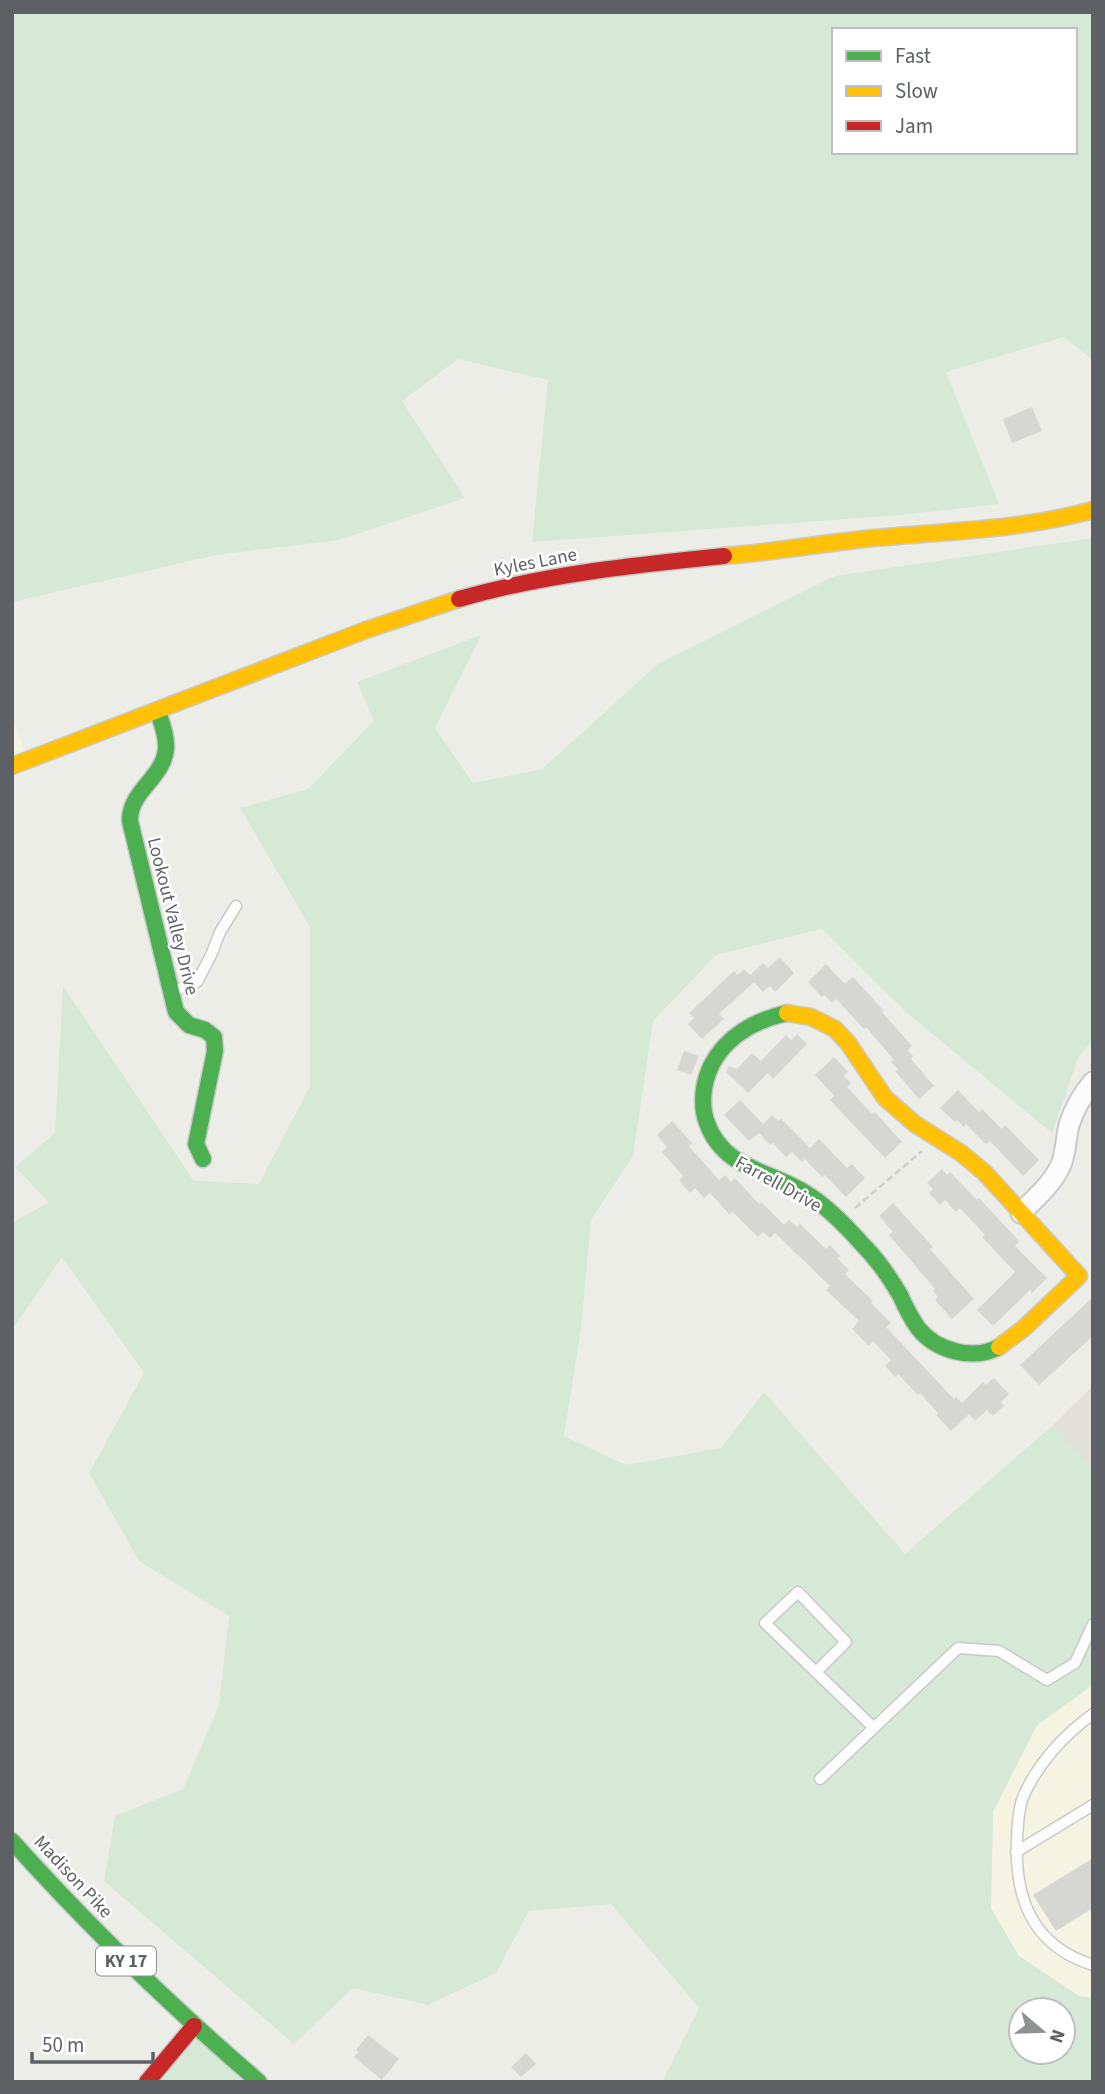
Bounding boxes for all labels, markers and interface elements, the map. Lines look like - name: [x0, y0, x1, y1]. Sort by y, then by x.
- legend: [832, 28, 1077, 154]
- text: Fast: [895, 41, 931, 71]
- text: Slow: [895, 76, 938, 106]
- text: Jam: [895, 111, 933, 141]
- street label: Kyles Lane: [491, 541, 579, 584]
- street label: Lookout Valley Drive: [140, 835, 205, 998]
- street label: Farrell Drive: [730, 1149, 827, 1219]
- street label: Madison Pike: [27, 1829, 119, 1925]
- road number: KY 17: [96, 1947, 156, 1976]
- north arrow: [1007, 1996, 1077, 2066]
- scale bar: [32, 2021, 152, 2064]
- text: N: [1042, 2026, 1071, 2046]
- text: 50 m: [42, 2030, 84, 2060]

